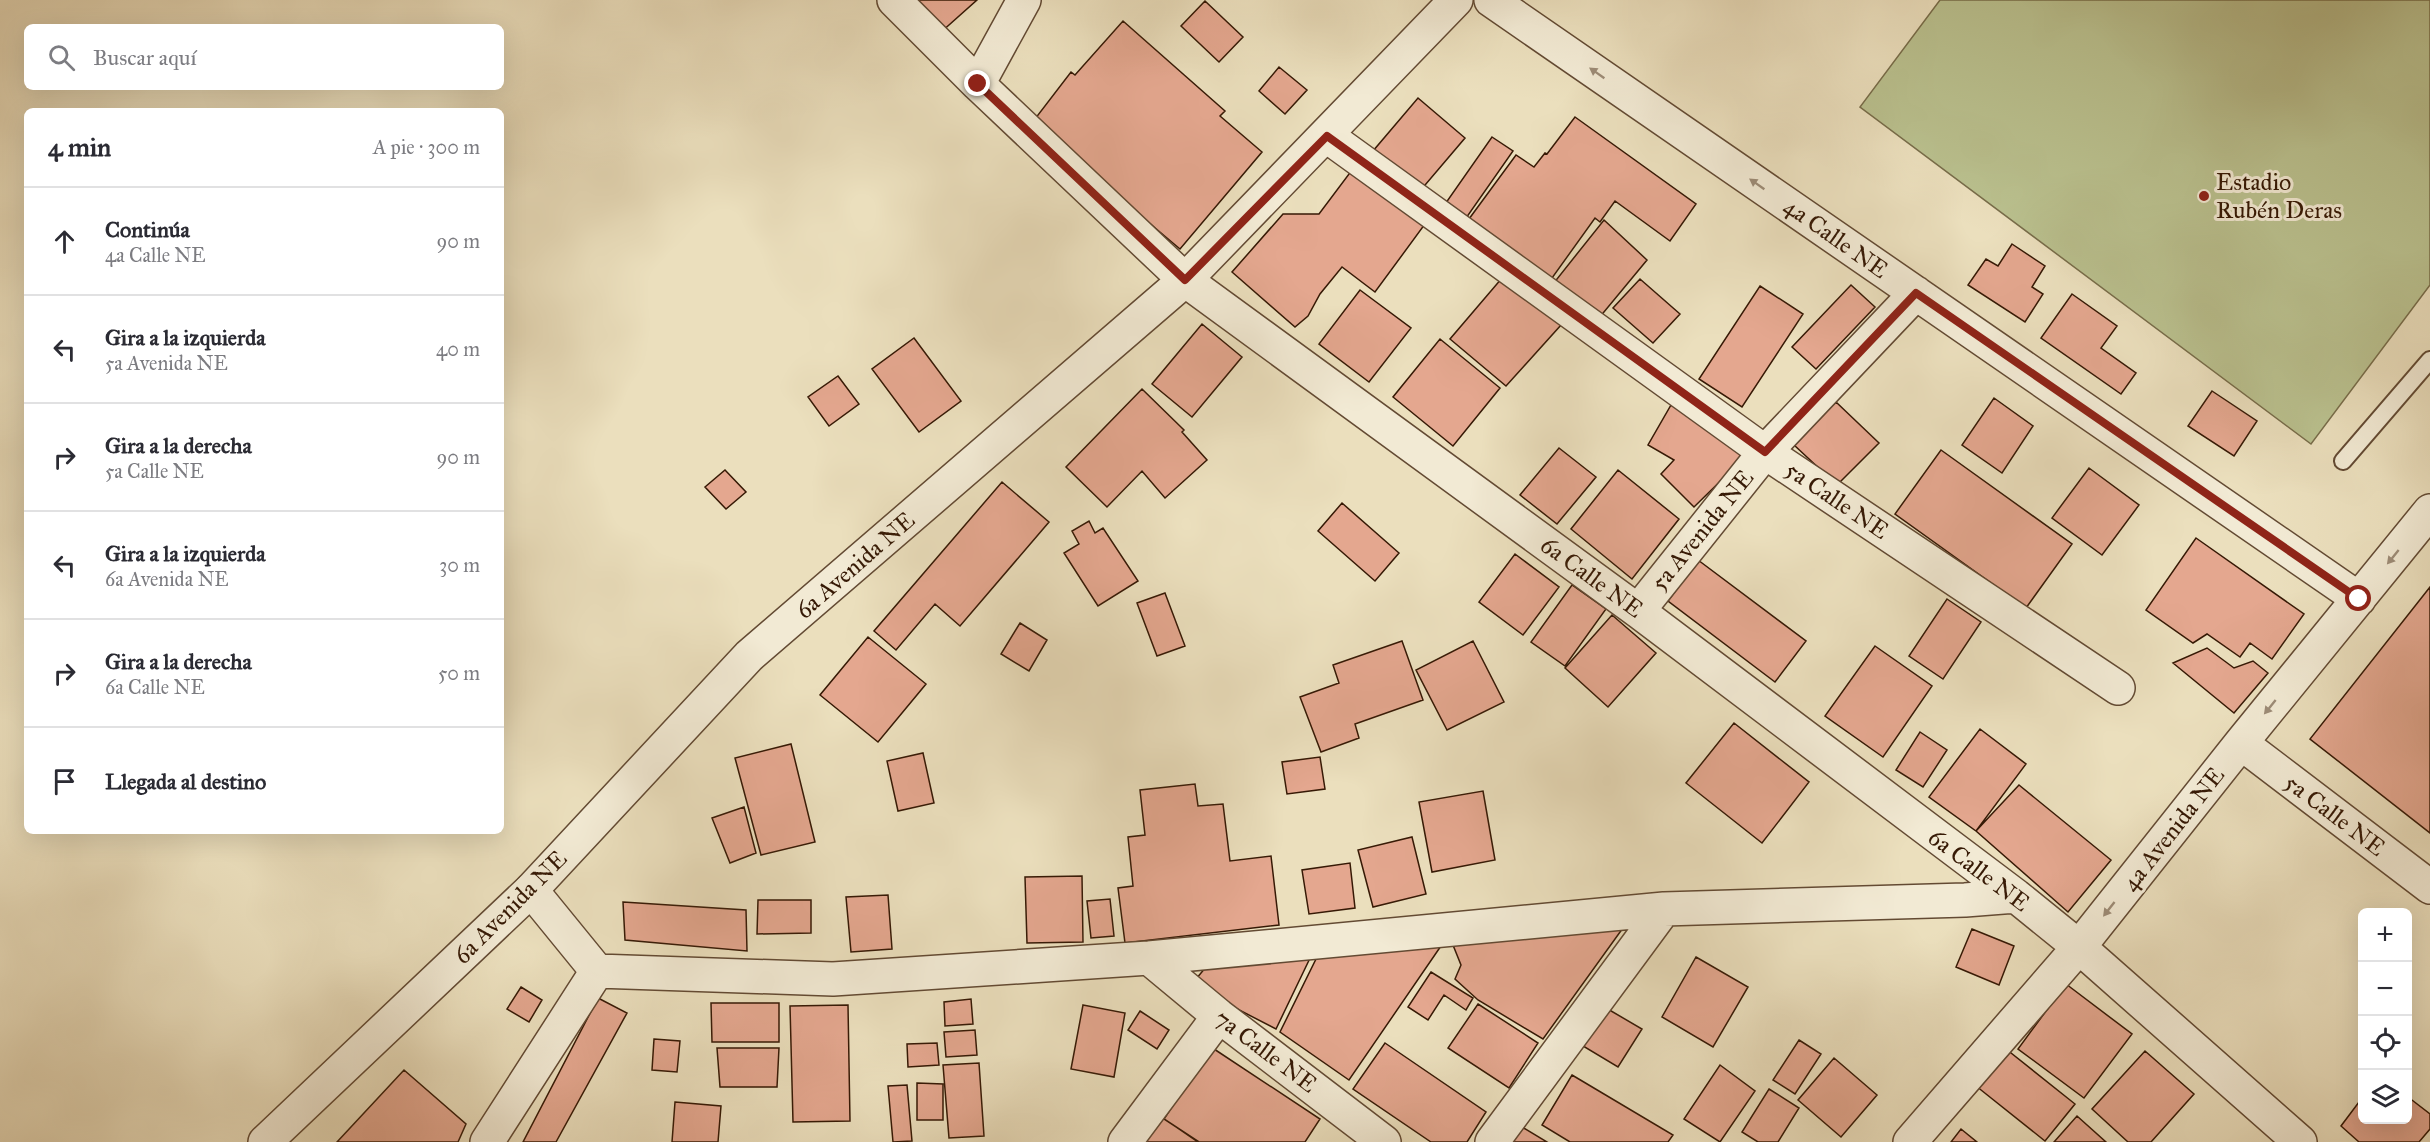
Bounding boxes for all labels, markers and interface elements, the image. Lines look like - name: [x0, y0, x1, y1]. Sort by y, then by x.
- search box: [24, 24, 504, 90]
- icon: search: [45, 41, 78, 74]
- text: Buscar aquí: [93, 44, 196, 71]
- one-way arrow: [1589, 68, 1605, 79]
- route end: [964, 70, 990, 96]
- text: 4 min: [48, 131, 111, 163]
- text: A pie · 300 m: [373, 135, 480, 159]
- place label: Estadio Rubén Deras: [2216, 167, 2342, 225]
- one-way arrow: [1750, 178, 1766, 190]
- marker: Estadio Rubén Deras: [2197, 189, 2211, 203]
- street label: 4a Calle NE: [1778, 191, 1894, 285]
- text: Continúa: [105, 216, 190, 243]
- icon: ahead: [48, 225, 81, 258]
- text: 90 m: [437, 229, 480, 253]
- text: 4a Calle NE: [105, 243, 206, 267]
- text: Gira a la izquierda: [105, 324, 266, 351]
- icon: left: [48, 333, 81, 366]
- text: 40 m: [436, 337, 480, 361]
- text: 5a Avenida NE: [105, 351, 228, 375]
- text: Gira a la derecha: [105, 432, 252, 459]
- icon: right: [48, 441, 81, 474]
- text: 90 m: [437, 445, 480, 469]
- street label: 5a Calle NE: [1779, 454, 1895, 546]
- text: 5a Calle NE: [105, 459, 204, 483]
- street label: 5a Avenida NE: [1644, 463, 1760, 597]
- street label: 6a Avenida NE: [789, 505, 921, 625]
- street label: 6a Calle NE: [1535, 530, 1649, 624]
- text: Gira a la izquierda: [105, 540, 266, 567]
- icon: left: [48, 549, 81, 582]
- one-way arrow: [2387, 549, 2400, 564]
- text: 30 m: [439, 553, 480, 577]
- text: 6a Avenida NE: [105, 567, 229, 591]
- route start: [2345, 585, 2371, 611]
- text: Gira a la derecha: [105, 648, 252, 675]
- icon: right: [48, 657, 81, 690]
- text: 50 m: [438, 661, 480, 685]
- text: 6a Calle NE: [105, 675, 205, 699]
- one-way arrow: [2264, 700, 2276, 715]
- street label: 4a Avenida NE: [2115, 761, 2231, 897]
- icon: arrive: [48, 765, 81, 798]
- street label: 5a Calle NE: [2279, 767, 2391, 863]
- text: Llegada al destino: [105, 768, 266, 795]
- street label: 6a Calle NE: [1922, 822, 2036, 918]
- street label: 6a Avenida NE: [447, 844, 573, 970]
- one-way arrow: [2104, 902, 2116, 917]
- map controls: [2358, 908, 2412, 1124]
- button: +: [2358, 908, 2412, 962]
- button: −: [2358, 962, 2412, 1016]
- street label: 7a Calle NE: [1209, 1003, 1323, 1099]
- button: locate: [2358, 1016, 2412, 1070]
- button: layers: [2358, 1070, 2412, 1124]

